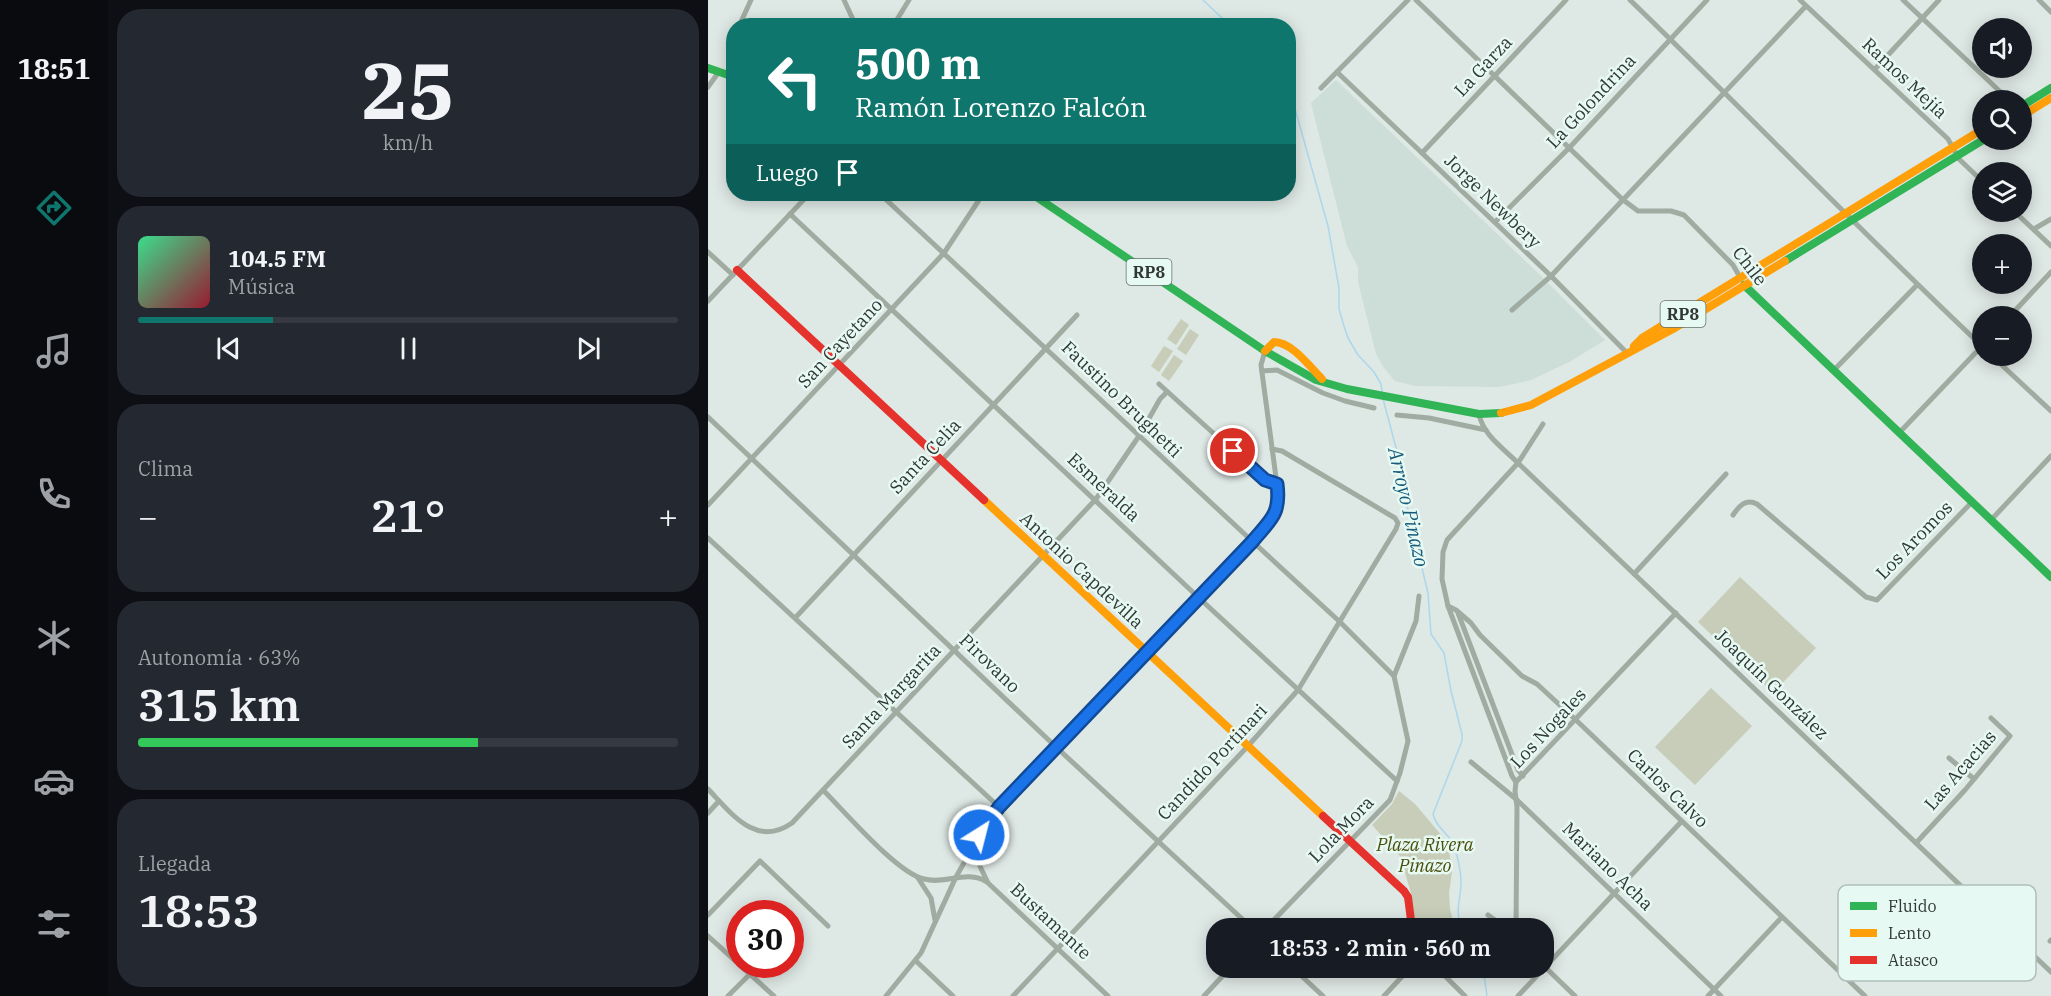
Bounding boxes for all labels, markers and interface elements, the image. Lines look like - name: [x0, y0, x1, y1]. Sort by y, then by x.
- map controls: [1972, 18, 2032, 366]
- button: sound: [1972, 18, 2032, 78]
- street label: La Garza: [1449, 31, 1517, 101]
- street label: Ramos Mejía: [1857, 33, 1953, 124]
- text: 500 m: [855, 36, 981, 91]
- text: 25: [361, 39, 455, 140]
- icon: left: [756, 42, 834, 120]
- street label: La Golondrina: [1541, 49, 1641, 153]
- text: 18:51: [18, 51, 90, 86]
- text: Ramón Lorenzo Falcón: [855, 89, 1147, 124]
- button: search: [1972, 90, 2032, 150]
- text: km/h: [383, 129, 433, 156]
- street label: Jorge Newbery: [1440, 149, 1547, 253]
- icon: arrive: [831, 156, 864, 189]
- text: Luego: [756, 158, 819, 187]
- button: layers: [1972, 162, 2032, 222]
- icon: directions: [33, 187, 75, 229]
- button: +: [1972, 234, 2032, 294]
- street label: Chile: [1728, 242, 1772, 290]
- text: 104.5 FM: [228, 244, 326, 273]
- road number: RP8: [1126, 259, 1172, 285]
- text: Música: [228, 273, 295, 300]
- street label: San Cayetano: [793, 293, 887, 393]
- road number: RP8: [1660, 301, 1706, 327]
- button: −: [1972, 306, 2032, 366]
- icon: music: [33, 330, 75, 372]
- icon: previous: [212, 332, 245, 365]
- icon: pause: [392, 332, 425, 365]
- icon: next: [572, 332, 605, 365]
- street label: Faustino Brughetti: [1057, 336, 1187, 462]
- street label: Santa Celia: [884, 414, 966, 498]
- pin: [1207, 425, 1258, 476]
- icon: arrive: [1216, 434, 1249, 467]
- water label: Arroyo Pinazo: [1382, 443, 1436, 570]
- street label: Esmeralda: [1063, 448, 1145, 527]
- text: Clima: [138, 455, 193, 482]
- icon: phone: [33, 473, 75, 515]
- text: 21°: [370, 486, 446, 544]
- text: −: [138, 495, 158, 538]
- text: +: [658, 495, 678, 538]
- street label: Los Aromos: [1871, 496, 1957, 584]
- street label: Antonio Capdevilla: [1015, 507, 1149, 633]
- icon: climate: [33, 617, 75, 659]
- street label: Joaquín González: [1710, 624, 1834, 744]
- street label: Pirovano: [955, 628, 1025, 698]
- street label: Santa Margarita: [836, 639, 946, 753]
- text: Autonomía · 63%: [138, 644, 300, 671]
- text: 315 km: [138, 675, 300, 733]
- street label: Los Nogales: [1505, 683, 1591, 773]
- street label: Candido Portinari: [1152, 699, 1272, 825]
- street label: Las Acacias: [1919, 725, 2001, 815]
- street label: Carlos Calvo: [1623, 744, 1713, 832]
- icon: car: [33, 760, 75, 802]
- street label: Lola Mora: [1304, 791, 1379, 867]
- position arrow: [947, 803, 1011, 867]
- street label: Mariano Acha: [1558, 817, 1658, 915]
- park label: Plaza Rivera Pinazo: [1376, 833, 1474, 877]
- text: Llegada: [138, 850, 211, 877]
- street label: Bustamante: [1006, 878, 1096, 964]
- text: 18:53: [138, 881, 259, 939]
- legend: [1838, 885, 2036, 981]
- text: Fluido: [1888, 896, 1937, 916]
- speed limit sign: 30: [726, 900, 804, 978]
- icon: filters: [33, 903, 75, 945]
- text: Lento: [1888, 923, 1931, 943]
- text: 18:53 · 2 min · 560 m: [1269, 933, 1491, 962]
- text: Atasco: [1888, 950, 1938, 970]

